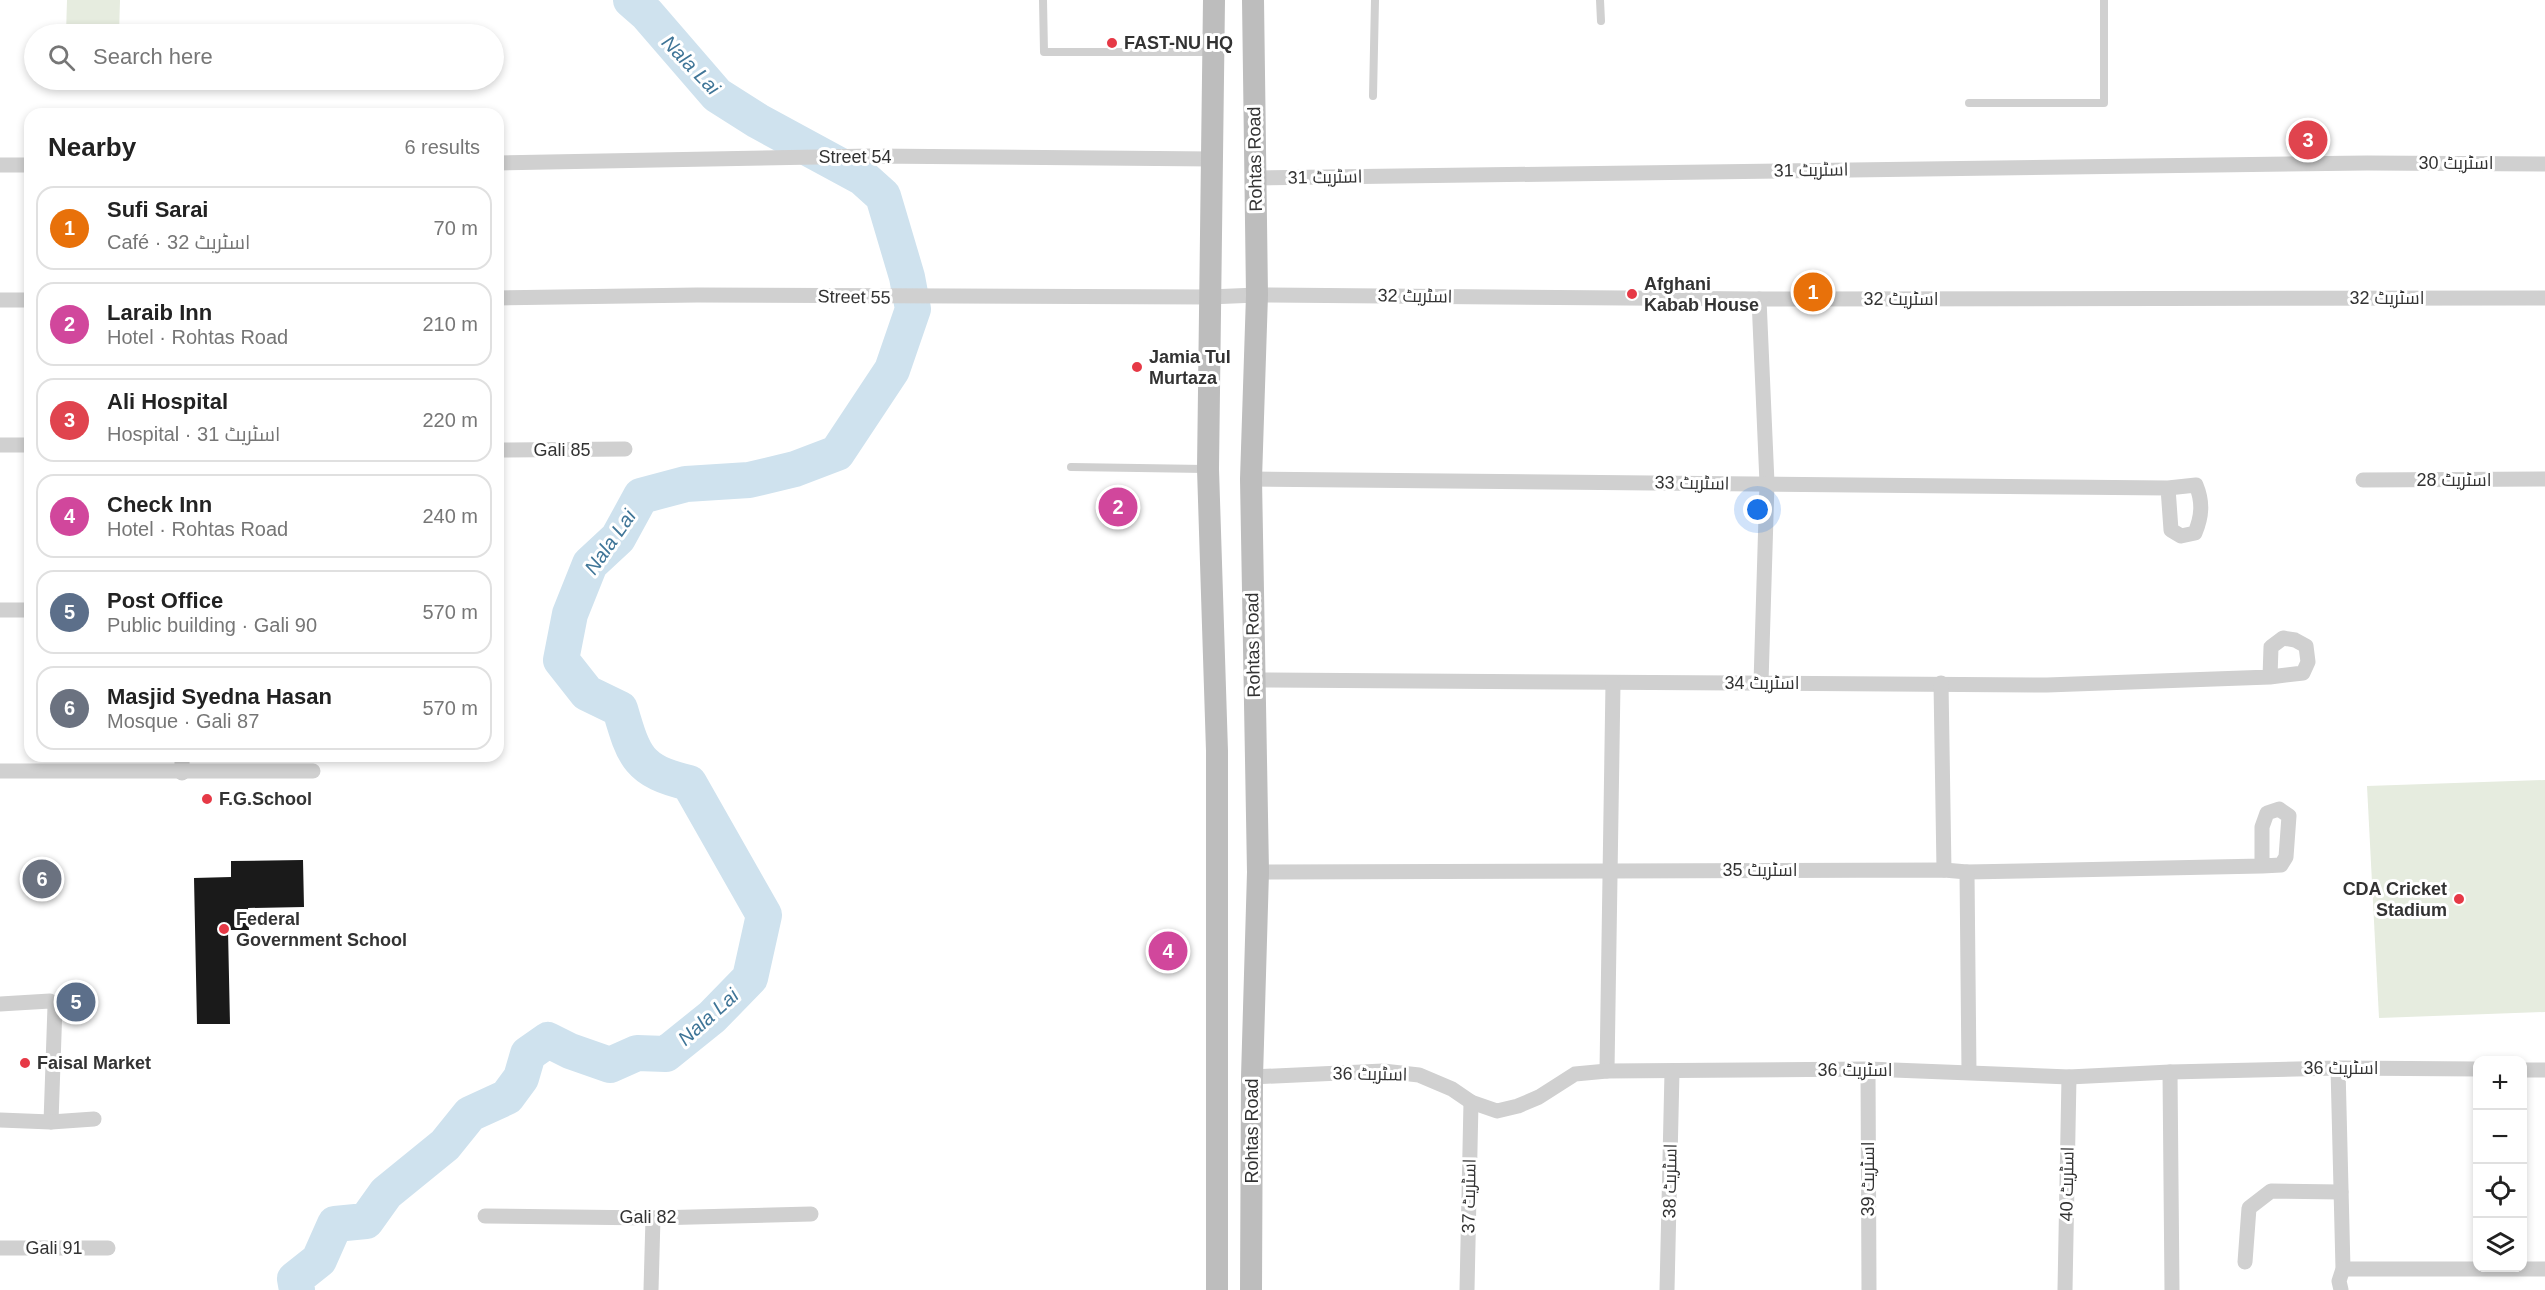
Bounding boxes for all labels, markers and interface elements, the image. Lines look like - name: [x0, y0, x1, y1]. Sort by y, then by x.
- search box: [24, 24, 504, 90]
- water label: Nala Lai: [658, 31, 725, 99]
- place label: FAST-NU HQ: [1124, 33, 1233, 53]
- marker: FAST-NU HQ: [1105, 36, 1119, 50]
- icon: search: [45, 41, 78, 74]
- text: Search here: [93, 44, 213, 69]
- street label: Rohtas Road: [1244, 106, 1266, 212]
- pin: 3: [2288, 118, 2328, 162]
- text: Nearby: [48, 132, 136, 162]
- text: 6 results: [404, 136, 480, 158]
- street label: Street 54: [818, 147, 892, 167]
- street label: اسٹریٹ 30: [2419, 153, 2493, 174]
- street label: اسٹریٹ 31: [1773, 159, 1849, 182]
- street label: اسٹریٹ 31: [1287, 166, 1363, 189]
- text: Sufi Sarai: [107, 197, 208, 222]
- text: 1: [64, 217, 75, 239]
- text: 70 m: [434, 217, 478, 239]
- text: Café · اسٹریٹ 32: [107, 231, 250, 253]
- pin: 1: [1794, 270, 1832, 314]
- place label: Afghani Kabab House: [1644, 274, 1759, 315]
- street label: اسٹریٹ 32: [1377, 285, 1453, 308]
- street label: Street 55: [817, 286, 891, 308]
- marker: Afghani Kabab House: [1625, 287, 1639, 301]
- street label: اسٹریٹ 32: [2350, 288, 2424, 309]
- street label: اسٹریٹ 32: [1864, 289, 1938, 310]
- text: Laraib Inn: [107, 300, 212, 325]
- text: 2: [64, 313, 75, 335]
- text: 210 m: [422, 313, 478, 335]
- text: Hotel · Rohtas Road: [107, 326, 288, 348]
- place label: Jamia Tul Murtaza: [1149, 347, 1231, 388]
- marker: Jamia Tul Murtaza: [1130, 360, 1144, 374]
- text: Ali Hospital: [107, 389, 228, 414]
- text: 3: [64, 409, 75, 431]
- text: 220 m: [422, 409, 478, 431]
- text: Hospital · اسٹریٹ 31: [107, 423, 280, 445]
- street label: Gali 85: [533, 440, 591, 460]
- street label: اسٹریٹ 28: [2417, 470, 2491, 491]
- street label: اسٹریٹ 33: [1654, 472, 1730, 495]
- pin: 2: [1098, 484, 1138, 530]
- text: Check Inn: [107, 492, 212, 517]
- your location: [1743, 495, 1772, 524]
- text: 4: [64, 505, 75, 527]
- text: 240 m: [422, 505, 478, 527]
- water label: Nala Lai: [580, 505, 640, 578]
- text: Hotel · Rohtas Road: [107, 518, 288, 540]
- text: Post Office: [107, 588, 223, 613]
- street label: Rohtas Road: [1242, 592, 1264, 698]
- text: 5: [64, 601, 75, 623]
- text: 570 m: [422, 601, 478, 623]
- text: Public building · Gali 90: [107, 614, 317, 636]
- street label: اسٹریٹ 34: [1725, 673, 1799, 694]
- text: Masjid Syedna Hasan: [107, 684, 332, 709]
- text: 6: [64, 697, 75, 719]
- text: 570 m: [422, 697, 478, 719]
- text: Mosque · Gali 87: [107, 710, 259, 732]
- place label: F.G.School: [219, 789, 312, 809]
- marker: F.G.School: [200, 792, 214, 806]
- pin: 6: [22, 856, 62, 902]
- street label: اسٹریٹ 35: [1723, 860, 1797, 881]
- place label: CDA Cricket Stadium: [2343, 879, 2447, 920]
- marker: CDA Cricket Stadium: [2452, 892, 2466, 906]
- place label: Federal Government School: [236, 909, 407, 950]
- marker: Federal Government School: [217, 922, 231, 936]
- pin: 4: [1148, 928, 1188, 974]
- pin: 5: [56, 980, 96, 1024]
- water label: Nala Lai: [673, 984, 743, 1050]
- place label: Faisal Market: [37, 1053, 151, 1073]
- marker: Faisal Market: [18, 1056, 32, 1070]
- map controls: [2473, 1056, 2527, 1272]
- button: +: [2473, 1056, 2527, 1110]
- street label: اسٹریٹ 36: [2304, 1058, 2378, 1079]
- street label: اسٹریٹ 36: [1818, 1060, 1892, 1081]
- street label: اسٹریٹ 36: [1332, 1063, 1408, 1086]
- street label: Rohtas Road: [1242, 1078, 1262, 1184]
- button: −: [2473, 1110, 2527, 1164]
- street label: اسٹریٹ 39: [1858, 1142, 1879, 1216]
- street label: اسٹریٹ 38: [1659, 1143, 1682, 1219]
- street label: اسٹریٹ 40: [2056, 1146, 2079, 1222]
- street label: اسٹریٹ 37: [1458, 1158, 1481, 1234]
- button: locate: [2473, 1164, 2527, 1218]
- street label: Gali 82: [619, 1207, 677, 1227]
- button: layers: [2473, 1218, 2527, 1272]
- street label: Gali 91: [25, 1238, 83, 1258]

